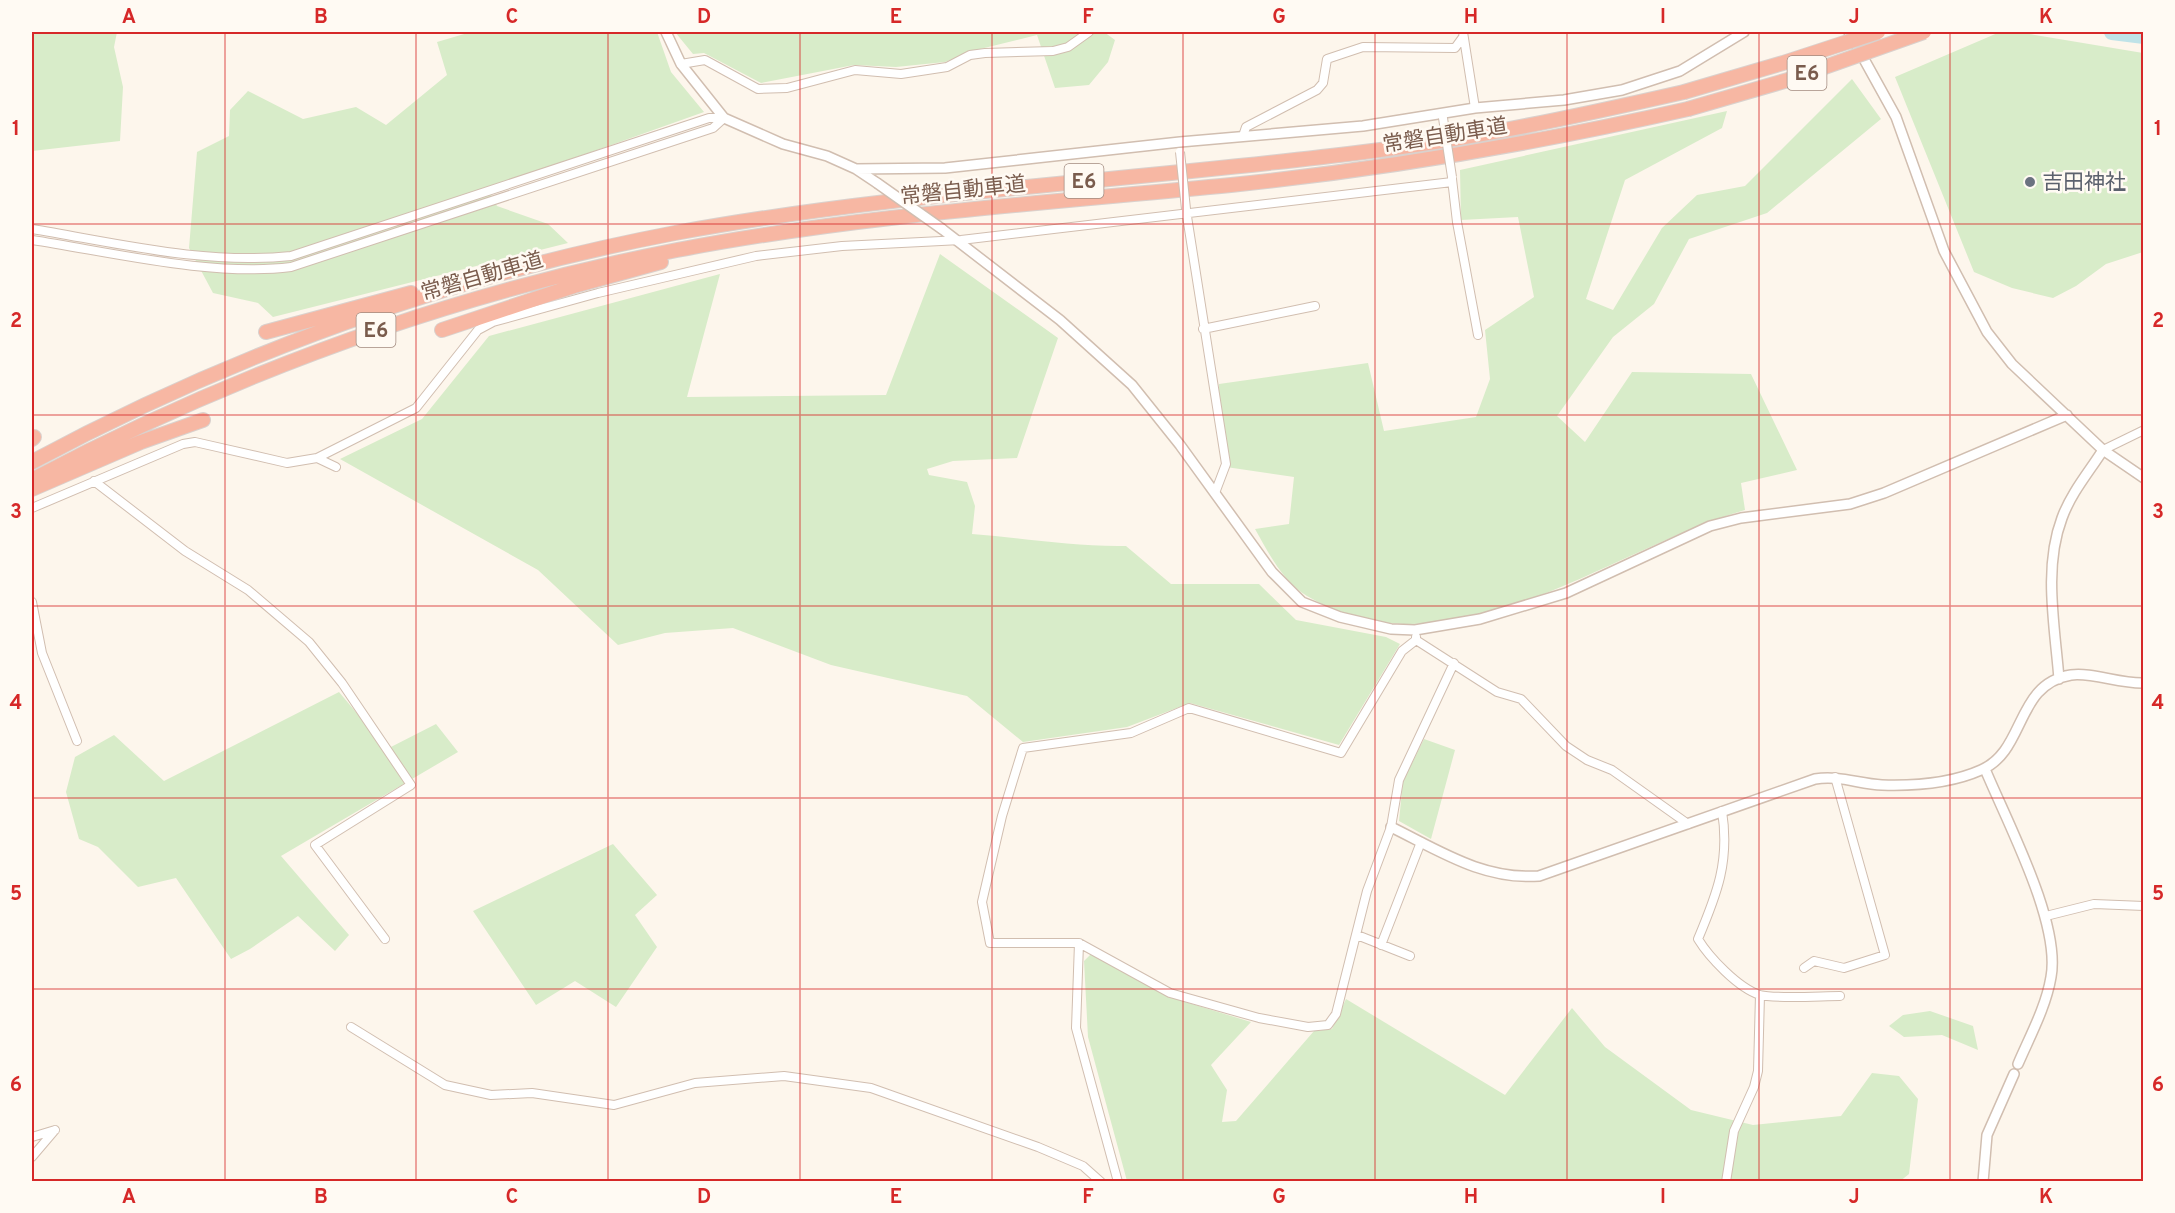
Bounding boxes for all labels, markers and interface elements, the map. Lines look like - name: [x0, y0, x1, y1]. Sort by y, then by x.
- text: A: [122, 5, 136, 31]
- text: B: [314, 5, 328, 31]
- text: C: [506, 5, 518, 31]
- text: D: [697, 5, 711, 31]
- text: E: [890, 5, 902, 31]
- text: F: [1082, 5, 1094, 31]
- text: G: [1272, 5, 1286, 31]
- text: H: [1464, 5, 1478, 31]
- text: I: [1660, 5, 1666, 31]
- text: J: [1848, 5, 1860, 31]
- text: K: [2039, 5, 2053, 31]
- road number: E6: [1788, 56, 1826, 90]
- street label: 常磐自動車道: [1381, 113, 1510, 160]
- text: 1: [12, 117, 20, 143]
- text: 1: [2154, 117, 2162, 143]
- road number: E6: [1064, 164, 1104, 198]
- place label: 吉田神社: [2042, 170, 2126, 197]
- street label: 常磐自動車道: [899, 171, 1027, 212]
- marker: 吉田神社: [2023, 175, 2037, 189]
- street label: 常磐自動車道: [418, 247, 547, 308]
- text: 2: [10, 309, 22, 335]
- text: 2: [2152, 309, 2164, 335]
- road number: E6: [356, 313, 395, 347]
- text: 3: [10, 500, 22, 526]
- text: 3: [2152, 500, 2164, 526]
- text: 4: [10, 691, 22, 717]
- text: 4: [2152, 691, 2164, 717]
- text: 5: [10, 882, 22, 908]
- text: 5: [2152, 882, 2164, 908]
- text: 6: [10, 1073, 22, 1099]
- text: 6: [2152, 1073, 2164, 1099]
- text: A: [122, 1185, 136, 1211]
- text: B: [314, 1185, 328, 1211]
- text: C: [506, 1185, 518, 1211]
- text: D: [697, 1185, 711, 1211]
- text: E: [890, 1185, 902, 1211]
- text: F: [1082, 1185, 1094, 1211]
- text: G: [1272, 1185, 1286, 1211]
- text: H: [1464, 1185, 1478, 1211]
- text: I: [1660, 1185, 1666, 1211]
- text: J: [1848, 1185, 1860, 1211]
- text: K: [2039, 1185, 2053, 1211]

